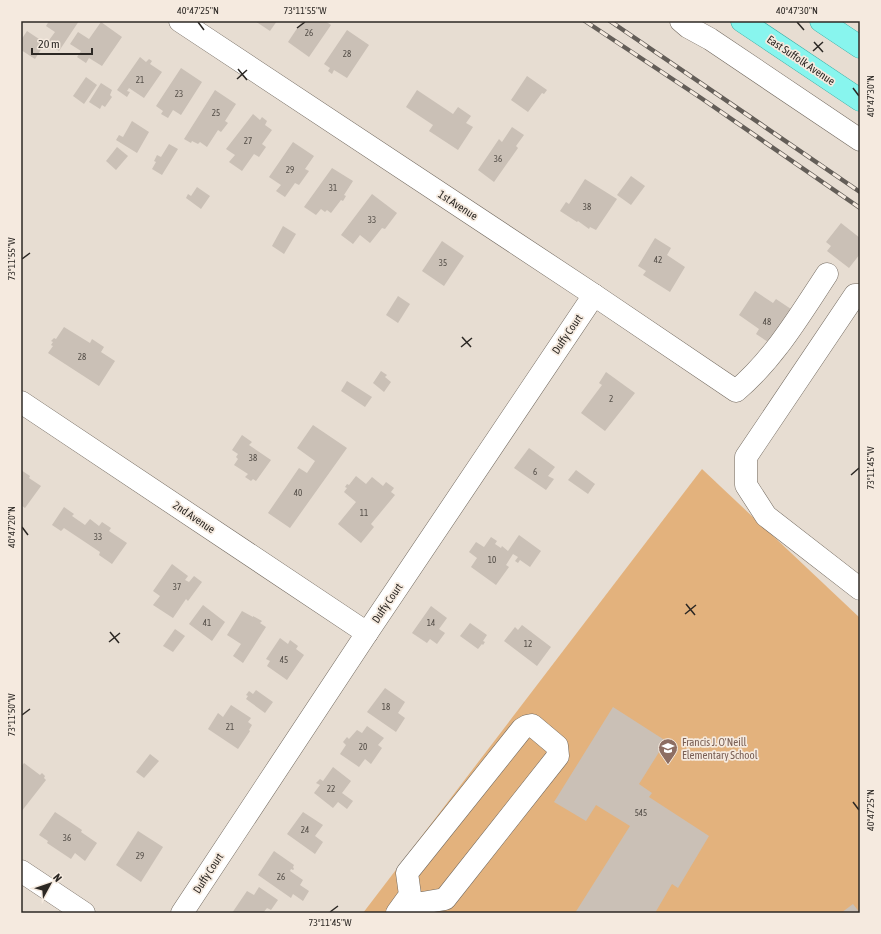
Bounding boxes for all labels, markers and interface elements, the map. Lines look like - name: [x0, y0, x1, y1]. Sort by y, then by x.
- text: 40°47'25"N: [177, 5, 219, 16]
- text: 73°11'55"W: [283, 5, 327, 16]
- text: 40°47'30"N: [776, 5, 818, 16]
- house number: 26: [305, 28, 313, 38]
- scale bar: [32, 30, 92, 56]
- street label: East Suffolk Avenue: [765, 33, 837, 87]
- text: 20 m: [38, 37, 60, 51]
- house number: 28: [343, 49, 351, 59]
- house number: 21: [136, 75, 144, 85]
- text: 40°47'30"N: [865, 75, 876, 117]
- house number: 23: [175, 89, 183, 99]
- house number: 25: [212, 108, 220, 118]
- house number: 27: [244, 136, 252, 146]
- house number: 36: [494, 154, 502, 164]
- house number: 29: [286, 165, 294, 175]
- house number: 31: [329, 183, 337, 193]
- street label: 1st Avenue: [436, 188, 480, 222]
- house number: 38: [583, 202, 591, 212]
- house number: 33: [368, 215, 376, 225]
- text: 73°11'55"W: [6, 237, 17, 281]
- house number: 42: [654, 255, 662, 265]
- house number: 35: [439, 258, 447, 268]
- street label: Duffy Court: [549, 312, 585, 356]
- house number: 48: [763, 317, 771, 327]
- house number: 28: [78, 352, 86, 362]
- house number: 2: [609, 394, 613, 404]
- text: 73°11'45"W: [865, 446, 876, 490]
- house number: 38: [249, 453, 257, 463]
- house number: 6: [533, 467, 537, 477]
- house number: 40: [294, 488, 302, 498]
- street label: 2nd Avenue: [171, 499, 217, 535]
- text: 40°47'20"N: [6, 506, 17, 548]
- house number: 11: [360, 508, 368, 518]
- house number: 33: [94, 532, 102, 542]
- house number: 10: [488, 555, 496, 565]
- street label: Duffy Court: [369, 581, 405, 625]
- house number: 37: [173, 582, 181, 592]
- house number: 41: [203, 618, 211, 628]
- house number: 14: [427, 618, 435, 628]
- house number: 12: [524, 639, 532, 649]
- house number: 45: [280, 655, 288, 665]
- text: 73°11'50"W: [6, 693, 17, 737]
- house number: 18: [382, 702, 390, 712]
- house number: 21: [226, 722, 234, 732]
- place label: Francis J. O'Neill Elementary School: [682, 736, 758, 761]
- school or university icon: Francis J. O'Neill Elementary School: [657, 737, 679, 765]
- house number: 20: [359, 742, 367, 752]
- house number: 22: [327, 784, 335, 794]
- text: 40°47'25"N: [865, 789, 876, 831]
- house number: 545: [635, 808, 647, 818]
- house number: 24: [301, 825, 309, 835]
- house number: 36: [63, 833, 71, 843]
- house number: 29: [136, 851, 144, 861]
- street label: Duffy Court: [191, 851, 225, 895]
- north arrow: [30, 864, 70, 904]
- text: N: [51, 871, 64, 884]
- house number: 26: [277, 872, 285, 882]
- text: 73°11'45"W: [308, 917, 352, 928]

